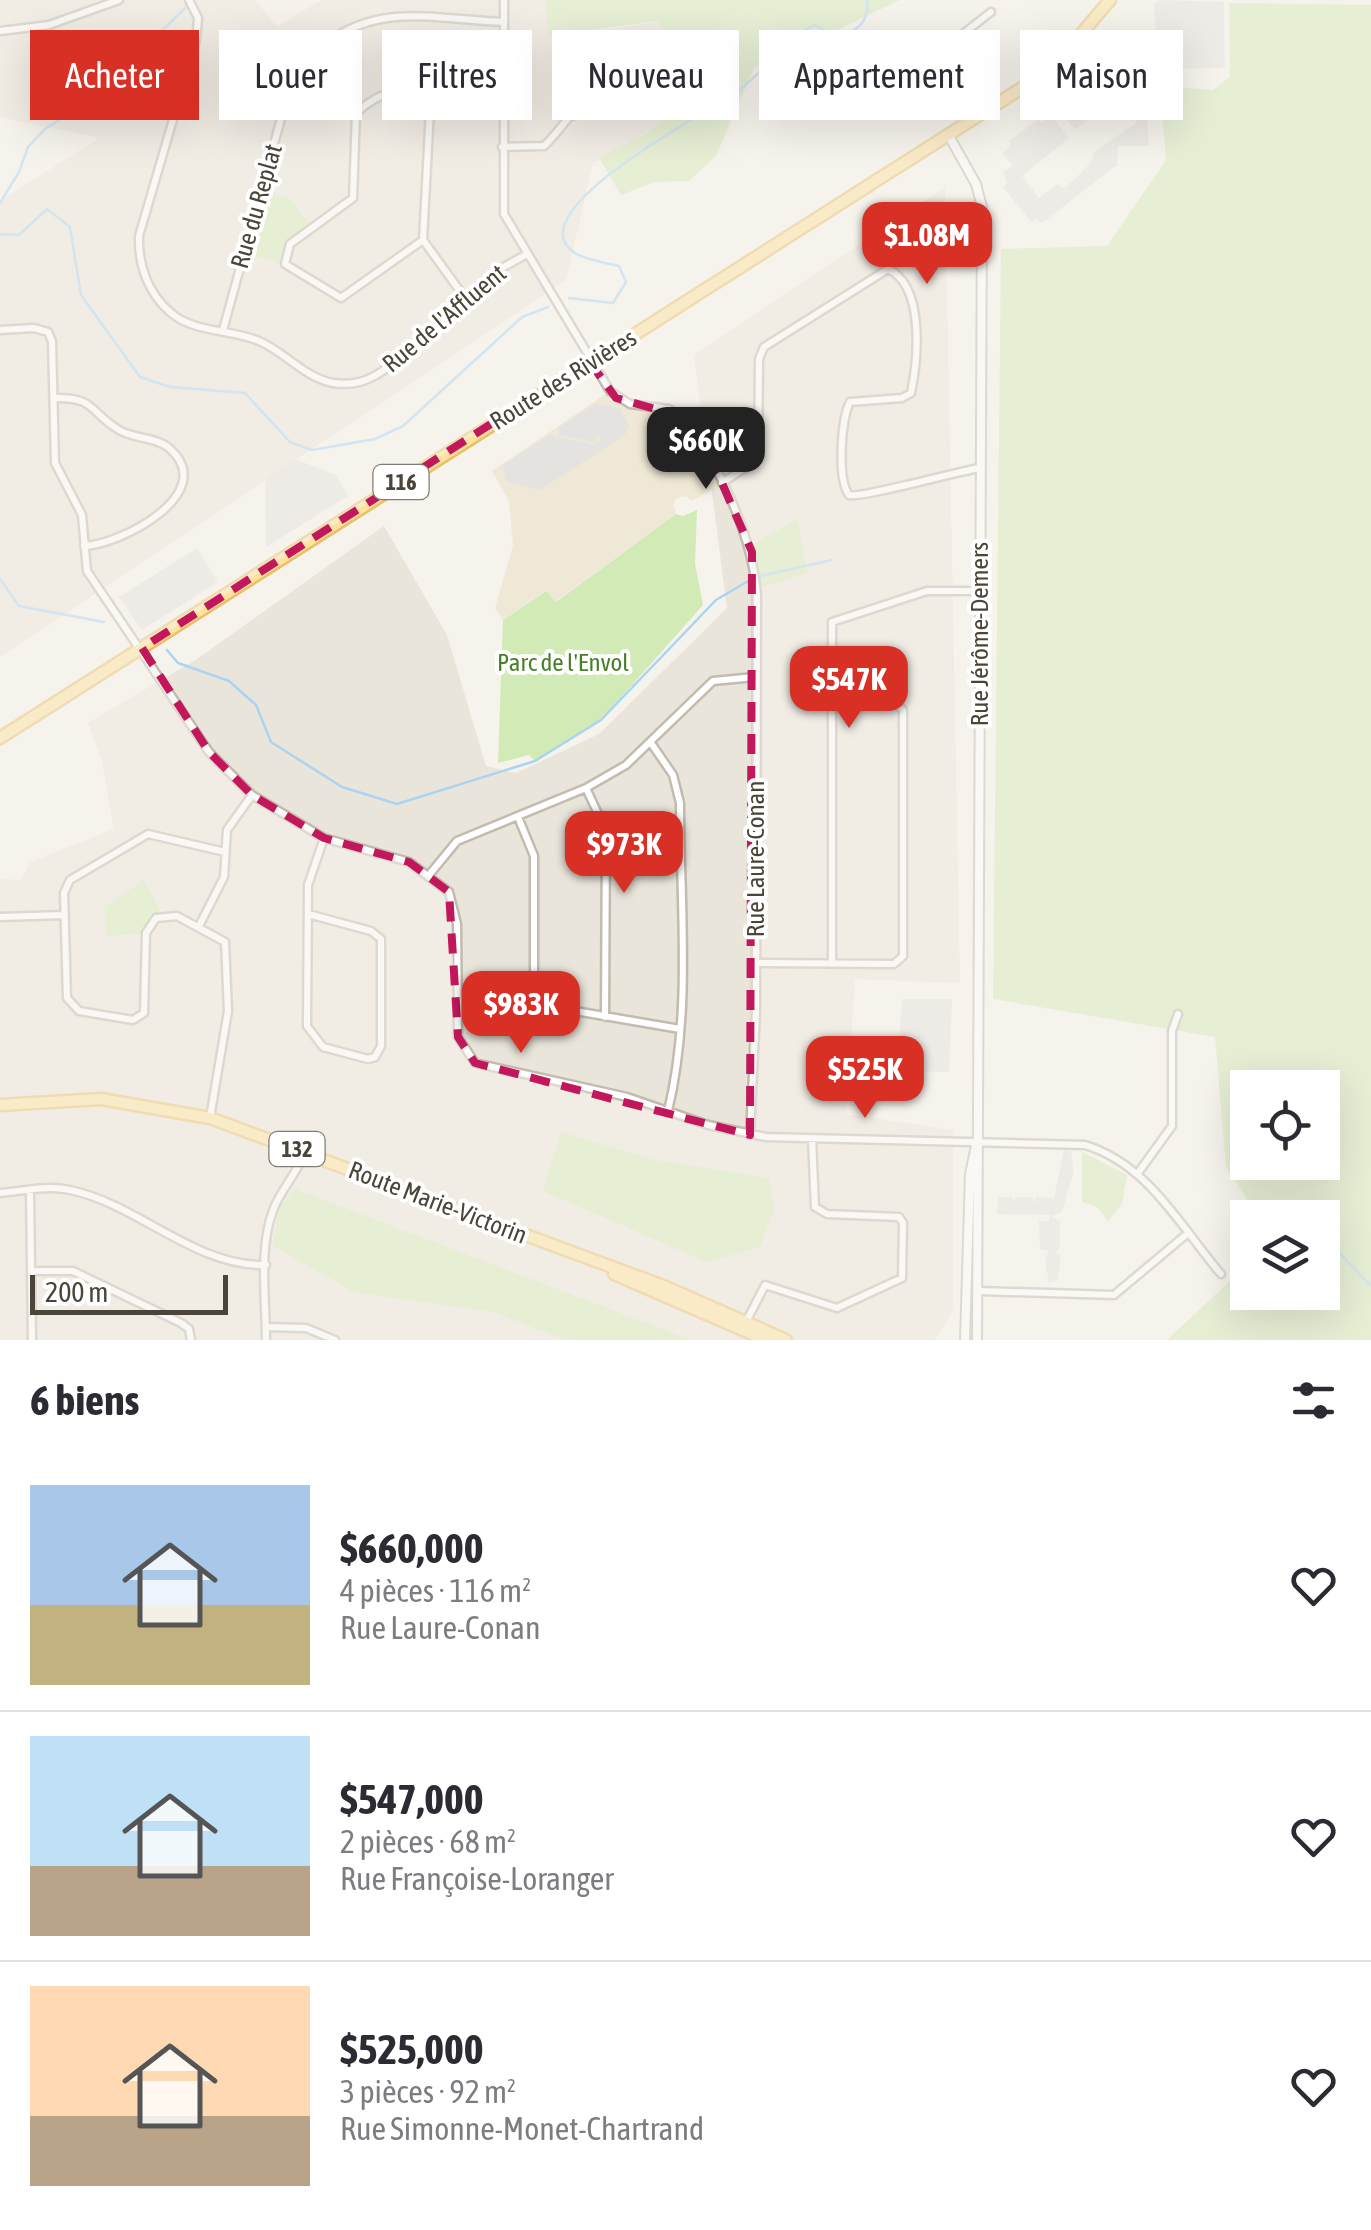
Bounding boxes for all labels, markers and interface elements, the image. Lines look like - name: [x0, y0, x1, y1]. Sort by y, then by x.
- chip: Acheter: [30, 30, 199, 120]
- chip: Louer: [219, 30, 362, 120]
- chip: Filtres: [382, 30, 532, 120]
- chip: Nouveau: [552, 30, 739, 120]
- chip: Appartement: [759, 30, 1000, 120]
- chip: Maison: [1020, 30, 1183, 120]
- street label: Rue du Replat: [225, 141, 287, 271]
- pin: $1.08M: [846, 202, 1008, 287]
- text: $1.08M: [884, 216, 970, 253]
- street label: Rue de l'Affluent: [377, 258, 511, 378]
- street label: Route des Rivières: [485, 323, 641, 435]
- pin: $660K: [636, 407, 776, 492]
- text: $660K: [669, 421, 743, 458]
- road number: 116: [374, 465, 428, 499]
- street label: Rue Jérôme-Demers: [965, 542, 993, 726]
- pin: $547K: [779, 646, 919, 731]
- park label: Parc de l'Envol: [497, 648, 629, 676]
- text: $547K: [812, 660, 886, 697]
- street label: Rue Laure-Conan: [741, 781, 769, 937]
- pin: $973K: [554, 811, 694, 896]
- text: $973K: [587, 825, 661, 862]
- pin: $983K: [451, 971, 591, 1056]
- text: $983K: [484, 985, 558, 1022]
- pin: $525K: [795, 1036, 935, 1121]
- text: $525K: [828, 1050, 902, 1087]
- map controls: [1230, 1070, 1340, 1310]
- button: locate: [1230, 1070, 1340, 1180]
- road number: 132: [270, 1132, 324, 1166]
- street label: Route Marie-Victorin: [345, 1155, 531, 1249]
- button: layers: [1230, 1200, 1340, 1310]
- scale bar: [30, 1270, 228, 1314]
- text: 200 m: [45, 1276, 108, 1308]
- icon: filters: [1286, 1373, 1341, 1428]
- text: 6 biens: [30, 1376, 139, 1424]
- text: $660,000: [340, 1524, 484, 1572]
- icon: home: [110, 1525, 230, 1645]
- icon: heart: [1286, 1558, 1341, 1613]
- text: 4 pièces · 116 m²: [340, 1572, 531, 1609]
- text: Rue Laure-Conan: [340, 1609, 540, 1646]
- text: $547,000: [340, 1775, 484, 1823]
- icon: home: [110, 1776, 230, 1896]
- icon: heart: [1286, 1809, 1341, 1864]
- text: 2 pièces · 68 m²: [340, 1823, 516, 1860]
- text: Rue Françoise-Loranger: [340, 1860, 614, 1897]
- text: $525,000: [340, 2025, 484, 2073]
- icon: home: [110, 2026, 230, 2146]
- icon: heart: [1286, 2059, 1341, 2114]
- text: 3 pièces · 92 m²: [340, 2073, 516, 2110]
- text: Rue Simonne-Monet-Chartrand: [340, 2110, 704, 2147]

